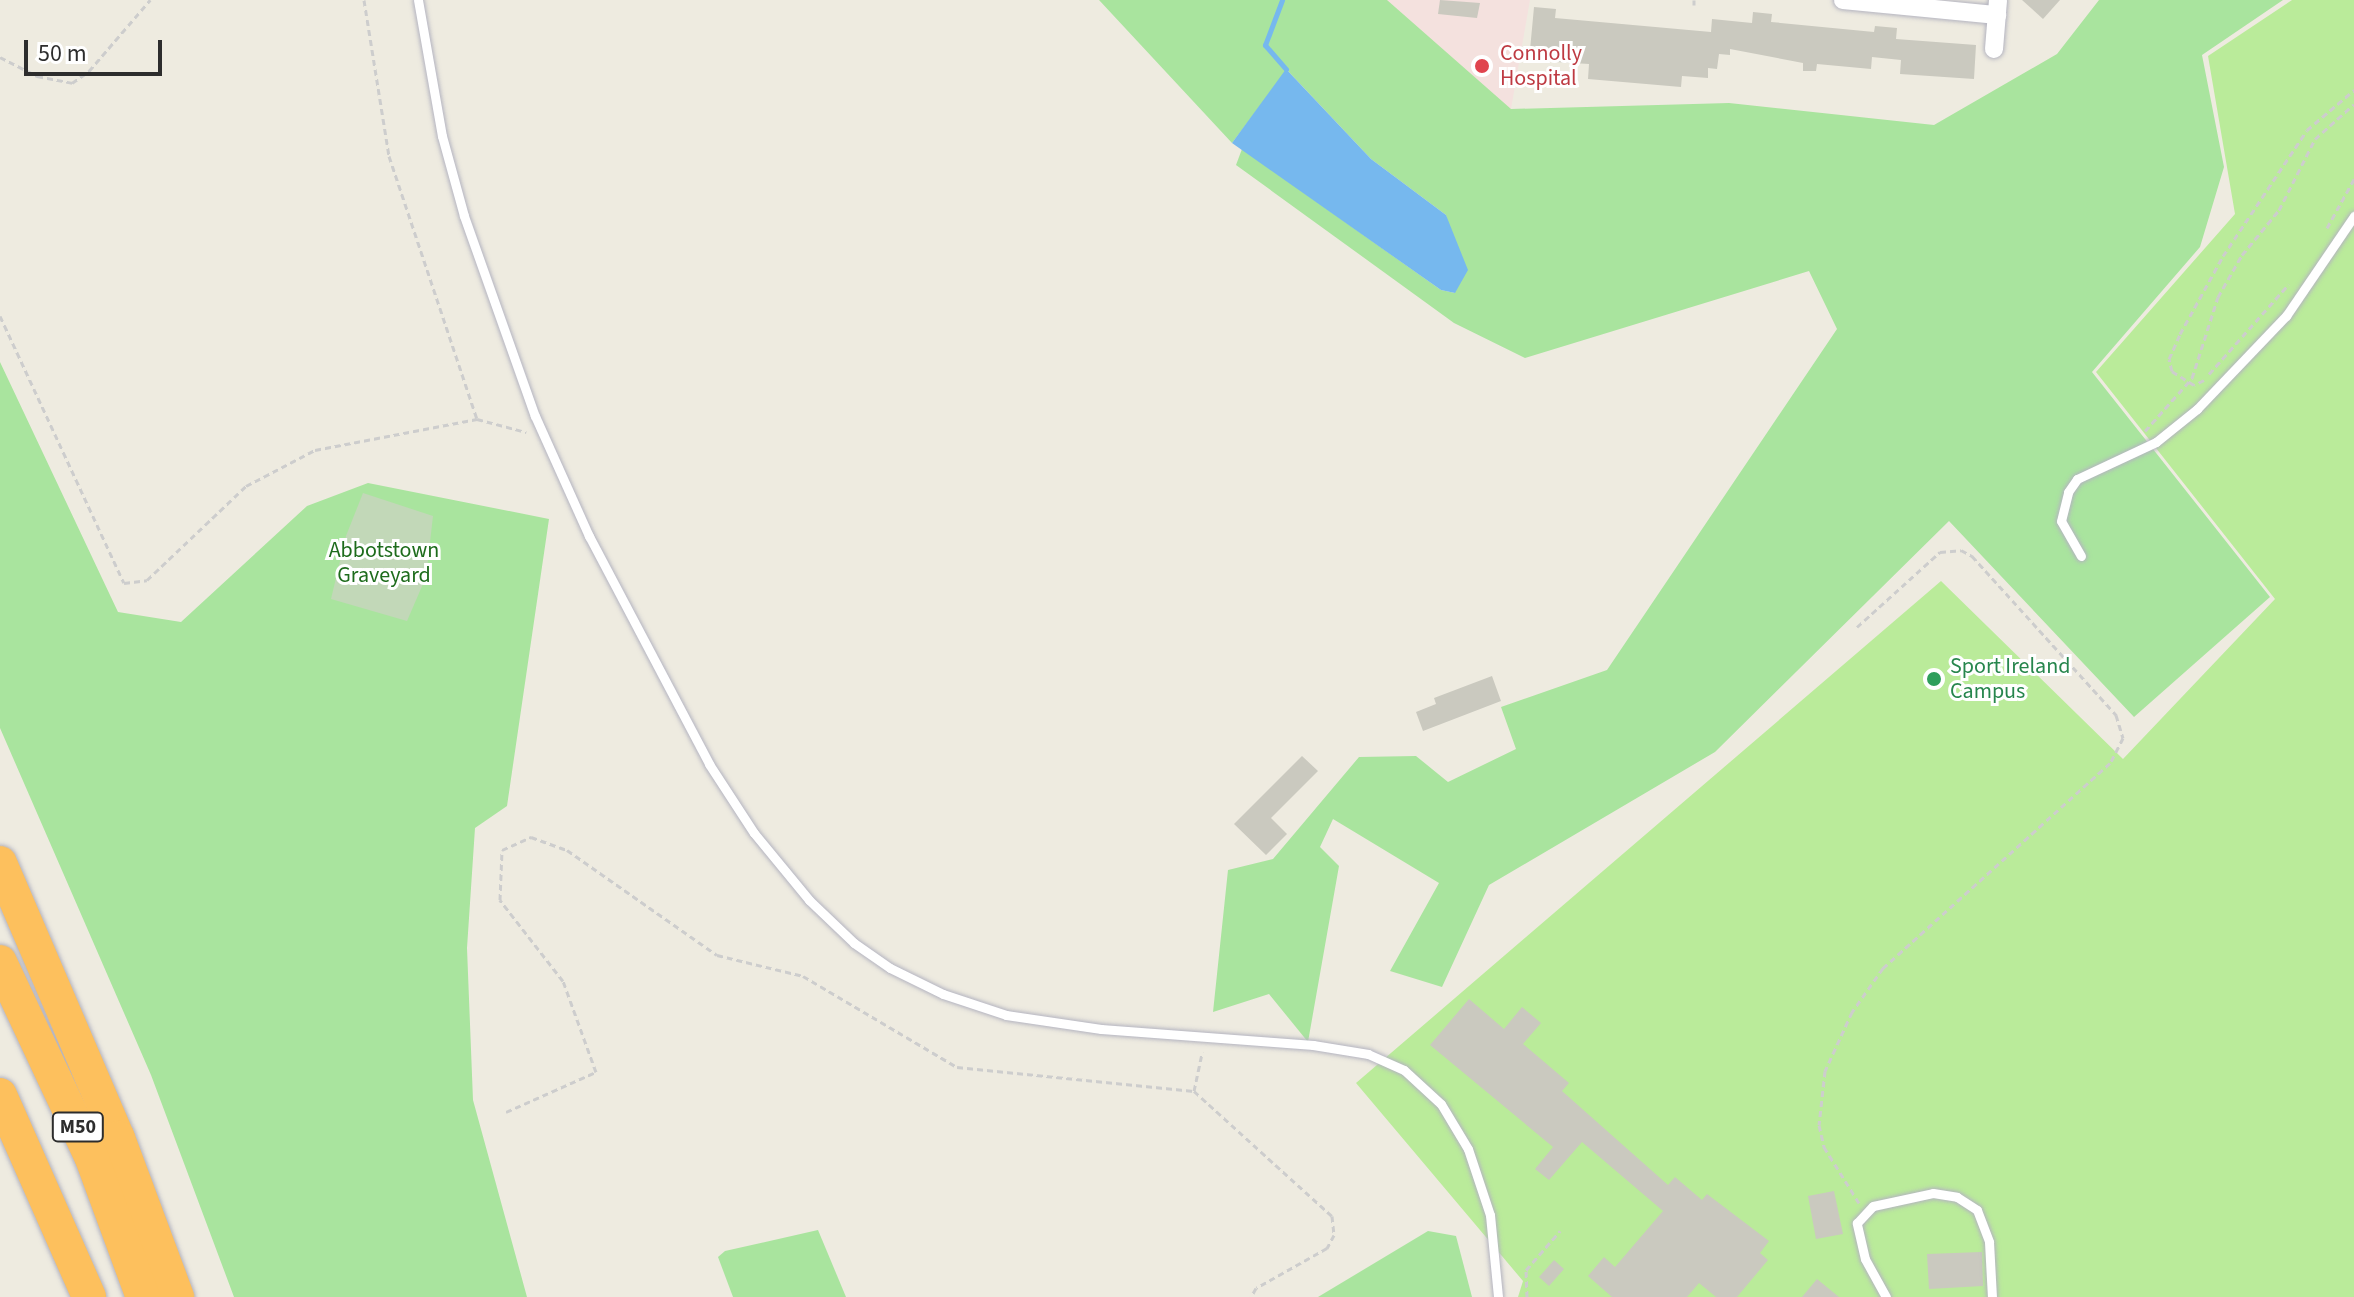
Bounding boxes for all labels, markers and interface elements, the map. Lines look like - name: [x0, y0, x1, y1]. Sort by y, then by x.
- scale bar: [28, 24, 166, 74]
- text: 50 m: [38, 36, 87, 71]
- place label: Connolly Hospital: [1500, 40, 1582, 92]
- marker: Connolly Hospital: [1471, 55, 1493, 77]
- park label: Abbotstown Graveyard: [329, 537, 439, 588]
- place label: Sport Ireland Campus: [1950, 653, 2070, 704]
- marker: Sport Ireland Campus: [1925, 670, 1943, 688]
- road number: M50: [50, 1111, 106, 1143]

